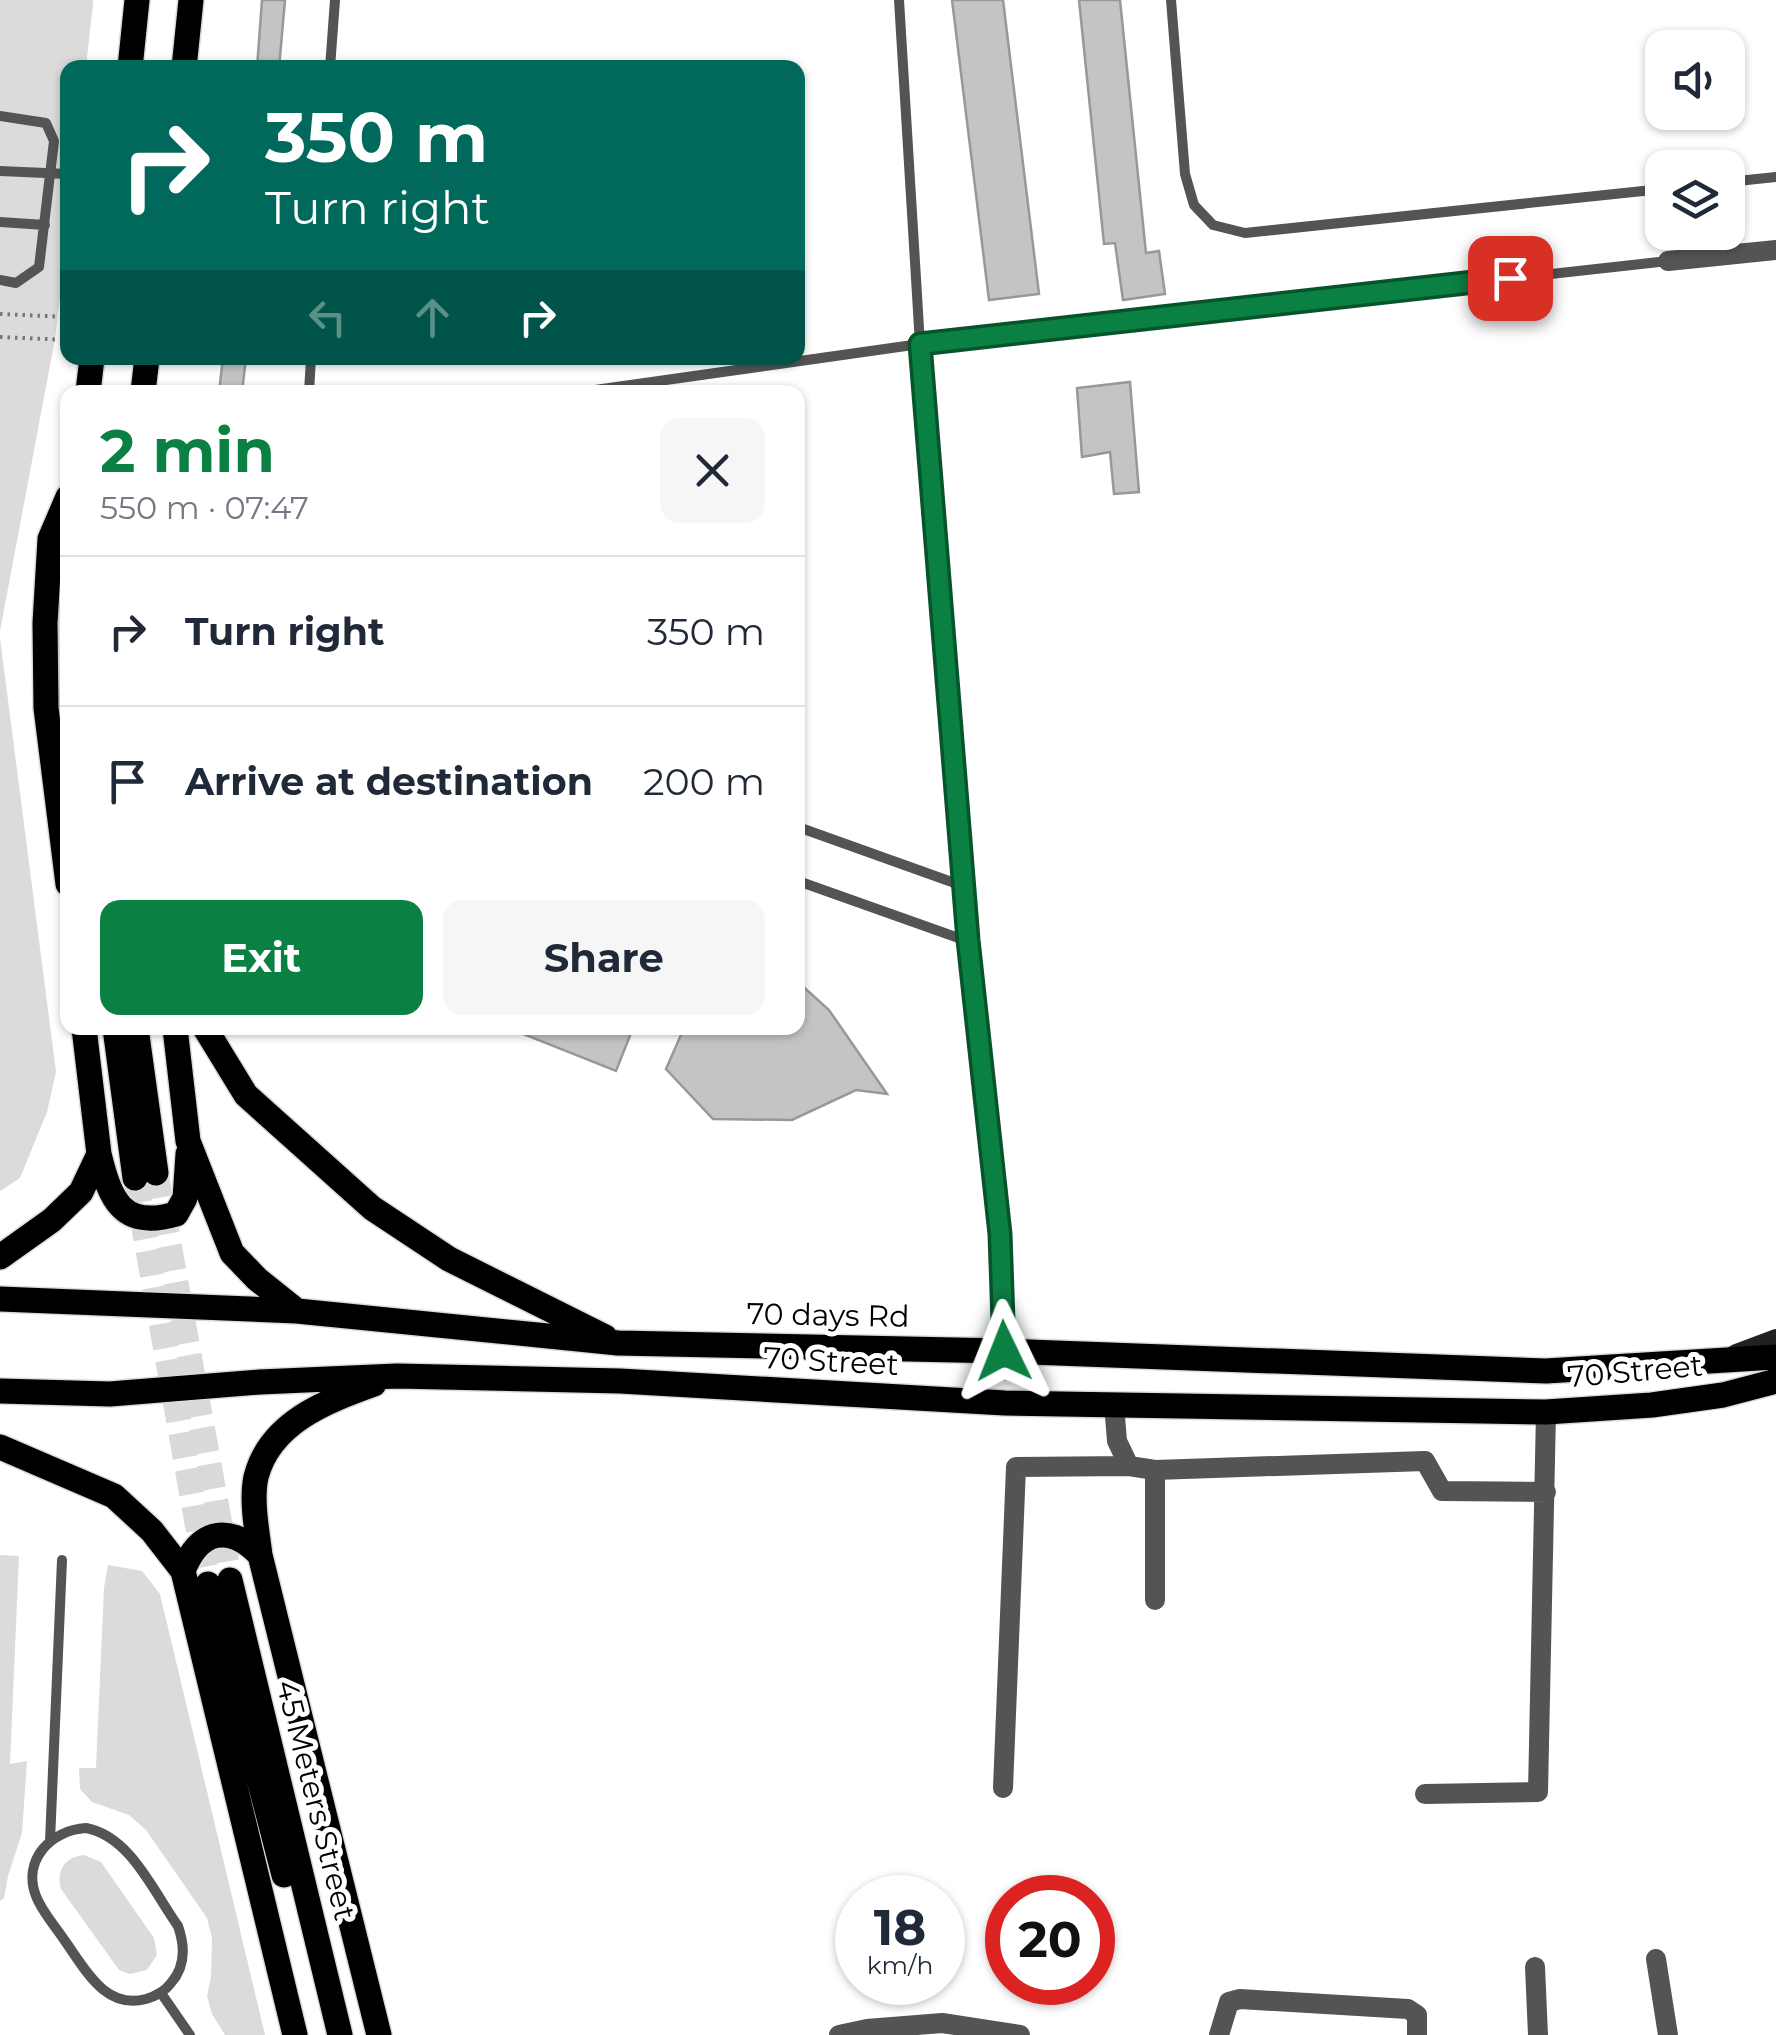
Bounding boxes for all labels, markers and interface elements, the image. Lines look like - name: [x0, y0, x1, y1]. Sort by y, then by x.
- map controls: [1645, 30, 1745, 250]
- button: sound: [1645, 30, 1745, 130]
- text: 350 m: [265, 94, 488, 180]
- icon: right: [100, 100, 230, 230]
- button: layers: [1645, 150, 1745, 250]
- text: Turn right: [265, 180, 490, 235]
- pin: [1468, 236, 1553, 321]
- icon: arrive: [1483, 251, 1538, 306]
- icon: left: [300, 290, 355, 345]
- icon: ahead: [405, 290, 460, 345]
- icon: right: [510, 290, 565, 345]
- text: 2 min: [100, 414, 275, 487]
- button: close: [660, 418, 765, 523]
- text: 550 m · 07:47: [100, 488, 309, 527]
- icon: right: [100, 604, 155, 659]
- text: Turn right: [185, 608, 384, 655]
- text: 350 m: [647, 608, 765, 655]
- icon: arrive: [100, 754, 155, 809]
- text: Arrive at destination: [185, 758, 593, 805]
- text: 200 m: [643, 758, 765, 805]
- button: Exit: [100, 900, 423, 1015]
- button: Share: [443, 900, 765, 1015]
- street label: 70 days Rd: [746, 1295, 910, 1335]
- position arrow: [952, 1299, 1056, 1403]
- street label: 70 Street: [762, 1339, 900, 1383]
- street label: 70 Street: [1566, 1347, 1704, 1395]
- street label: 45 Meters Street: [268, 1676, 364, 1924]
- speed limit sign: 20: [985, 1875, 1115, 2005]
- text: 18: [874, 1897, 926, 1958]
- text: km/h: [867, 1950, 933, 1980]

